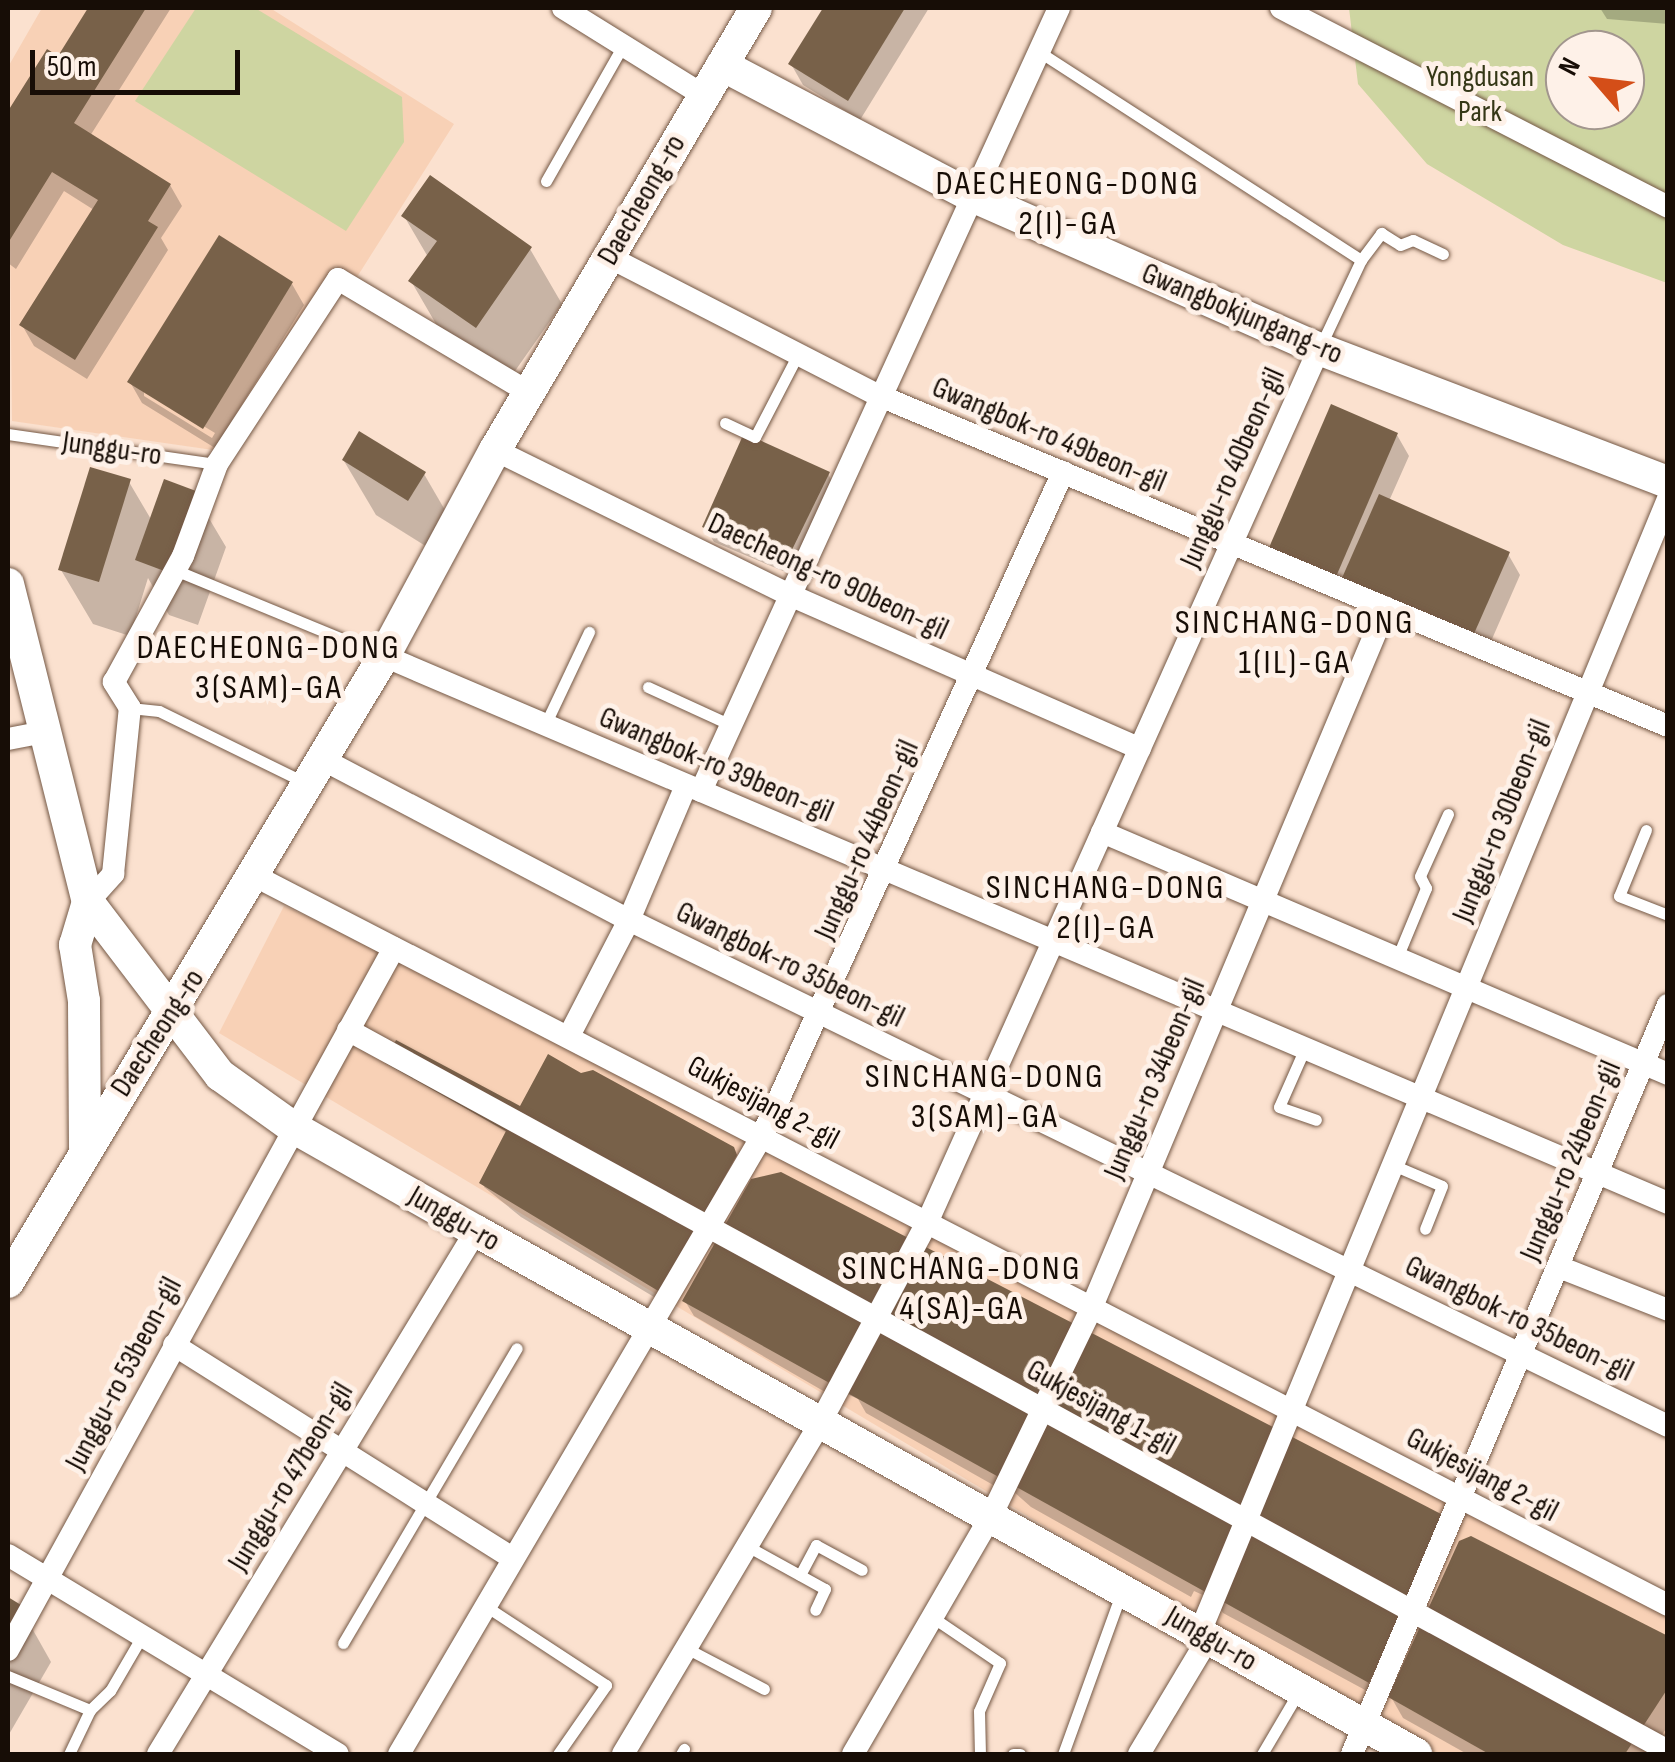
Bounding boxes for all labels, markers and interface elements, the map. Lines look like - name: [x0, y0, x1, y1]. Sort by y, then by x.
- scale bar: [35, 30, 245, 92]
- north arrow: [1545, 30, 1645, 130]
- text: 50 m: [47, 49, 96, 85]
- text: N: [1552, 52, 1588, 81]
- park label: Yongdusan Park: [1426, 59, 1534, 130]
- street label: Daecheong-ro: [590, 128, 694, 272]
- district label: DAECHEONG-DONG 2(I)-GA: [936, 163, 1200, 245]
- street label: Gwangbokjungang-ro: [1136, 255, 1348, 373]
- street label: Junggu-ro 40beon-gil: [1173, 362, 1293, 574]
- street label: Gwangbok-ro 49beon-gil: [927, 369, 1171, 501]
- street label: Junggu-ro: [60, 424, 164, 474]
- street label: Daecheong-ro 90beon-gil: [702, 506, 954, 648]
- district label: SINCHANG-DONG 1(IL)-GA: [1175, 602, 1415, 684]
- district label: DAECHEONG-DONG 3(SAM)-GA: [137, 627, 401, 709]
- street label: Gwangbok-ro 39beon-gil: [594, 699, 838, 831]
- street label: Junggu-ro 30beon-gil: [1445, 715, 1559, 927]
- street label: Junggu-ro 44beon-gil: [807, 735, 927, 945]
- district label: SINCHANG-DONG 2(I)-GA: [986, 867, 1226, 949]
- street label: Gwangbok-ro 35beon-gil: [670, 894, 910, 1036]
- street label: Daecheong-ro: [104, 963, 212, 1103]
- street label: Junggu-ro 34beon-gil: [1097, 973, 1213, 1185]
- street label: Gukjesijang 2-gil: [681, 1048, 845, 1158]
- district label: SINCHANG-DONG 3(SAM)-GA: [865, 1056, 1105, 1138]
- street label: Junggu-ro 24beon-gil: [1513, 1056, 1629, 1266]
- street label: Junggu-ro: [402, 1179, 506, 1259]
- district label: SINCHANG-DONG 4(SA)-GA: [842, 1248, 1082, 1330]
- street label: Gwangbok-ro 35beon-gil: [1399, 1248, 1639, 1390]
- street label: Junggu-ro 53beon-gil: [58, 1271, 190, 1477]
- street label: Gukjesijang 1-gil: [1020, 1352, 1182, 1464]
- street label: Junggu-ro 47beon-gil: [221, 1376, 361, 1578]
- street label: Gukjesijang 2-gil: [1400, 1420, 1564, 1530]
- street label: Junggu-ro: [1159, 1599, 1263, 1679]

